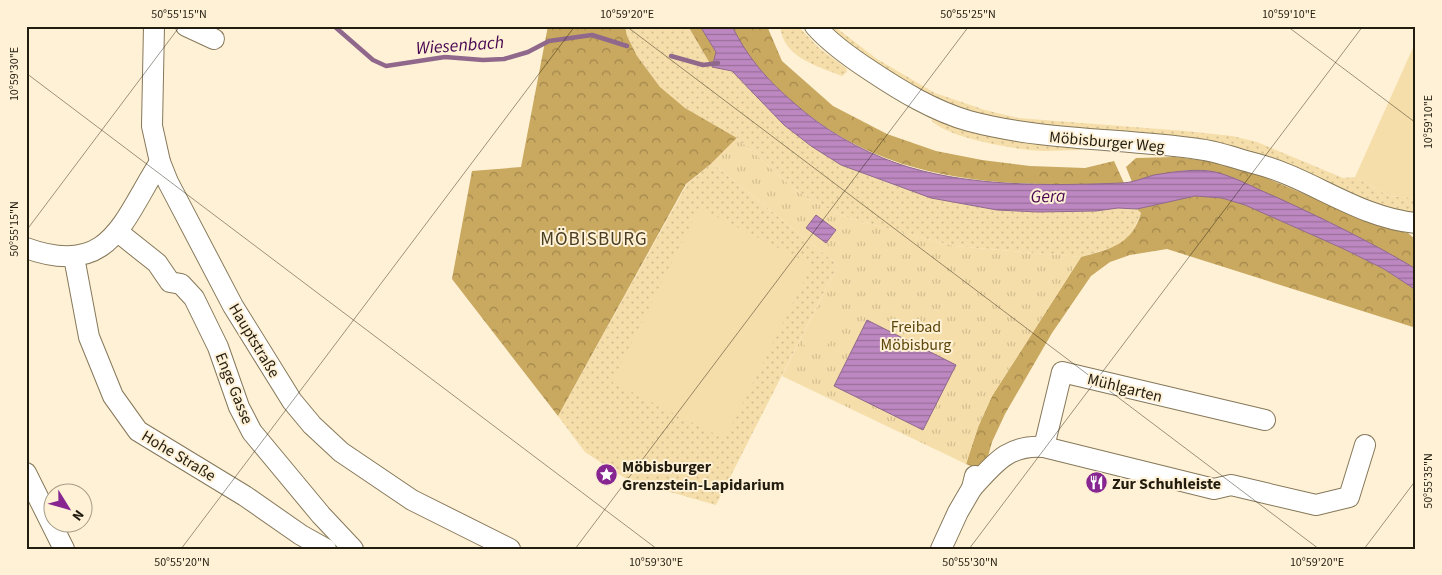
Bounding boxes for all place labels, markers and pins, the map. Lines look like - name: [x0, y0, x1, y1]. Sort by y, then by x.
- place label: Möbisburger Grenzstein-Lapidarium: [622, 456, 784, 496]
- place icon: Möbisburger Grenzstein-Lapidarium: [594, 463, 618, 487]
- restaurant icon: Zur Schuhleiste: [1084, 471, 1108, 495]
- place label: Zur Schuhleiste: [1112, 473, 1221, 495]

